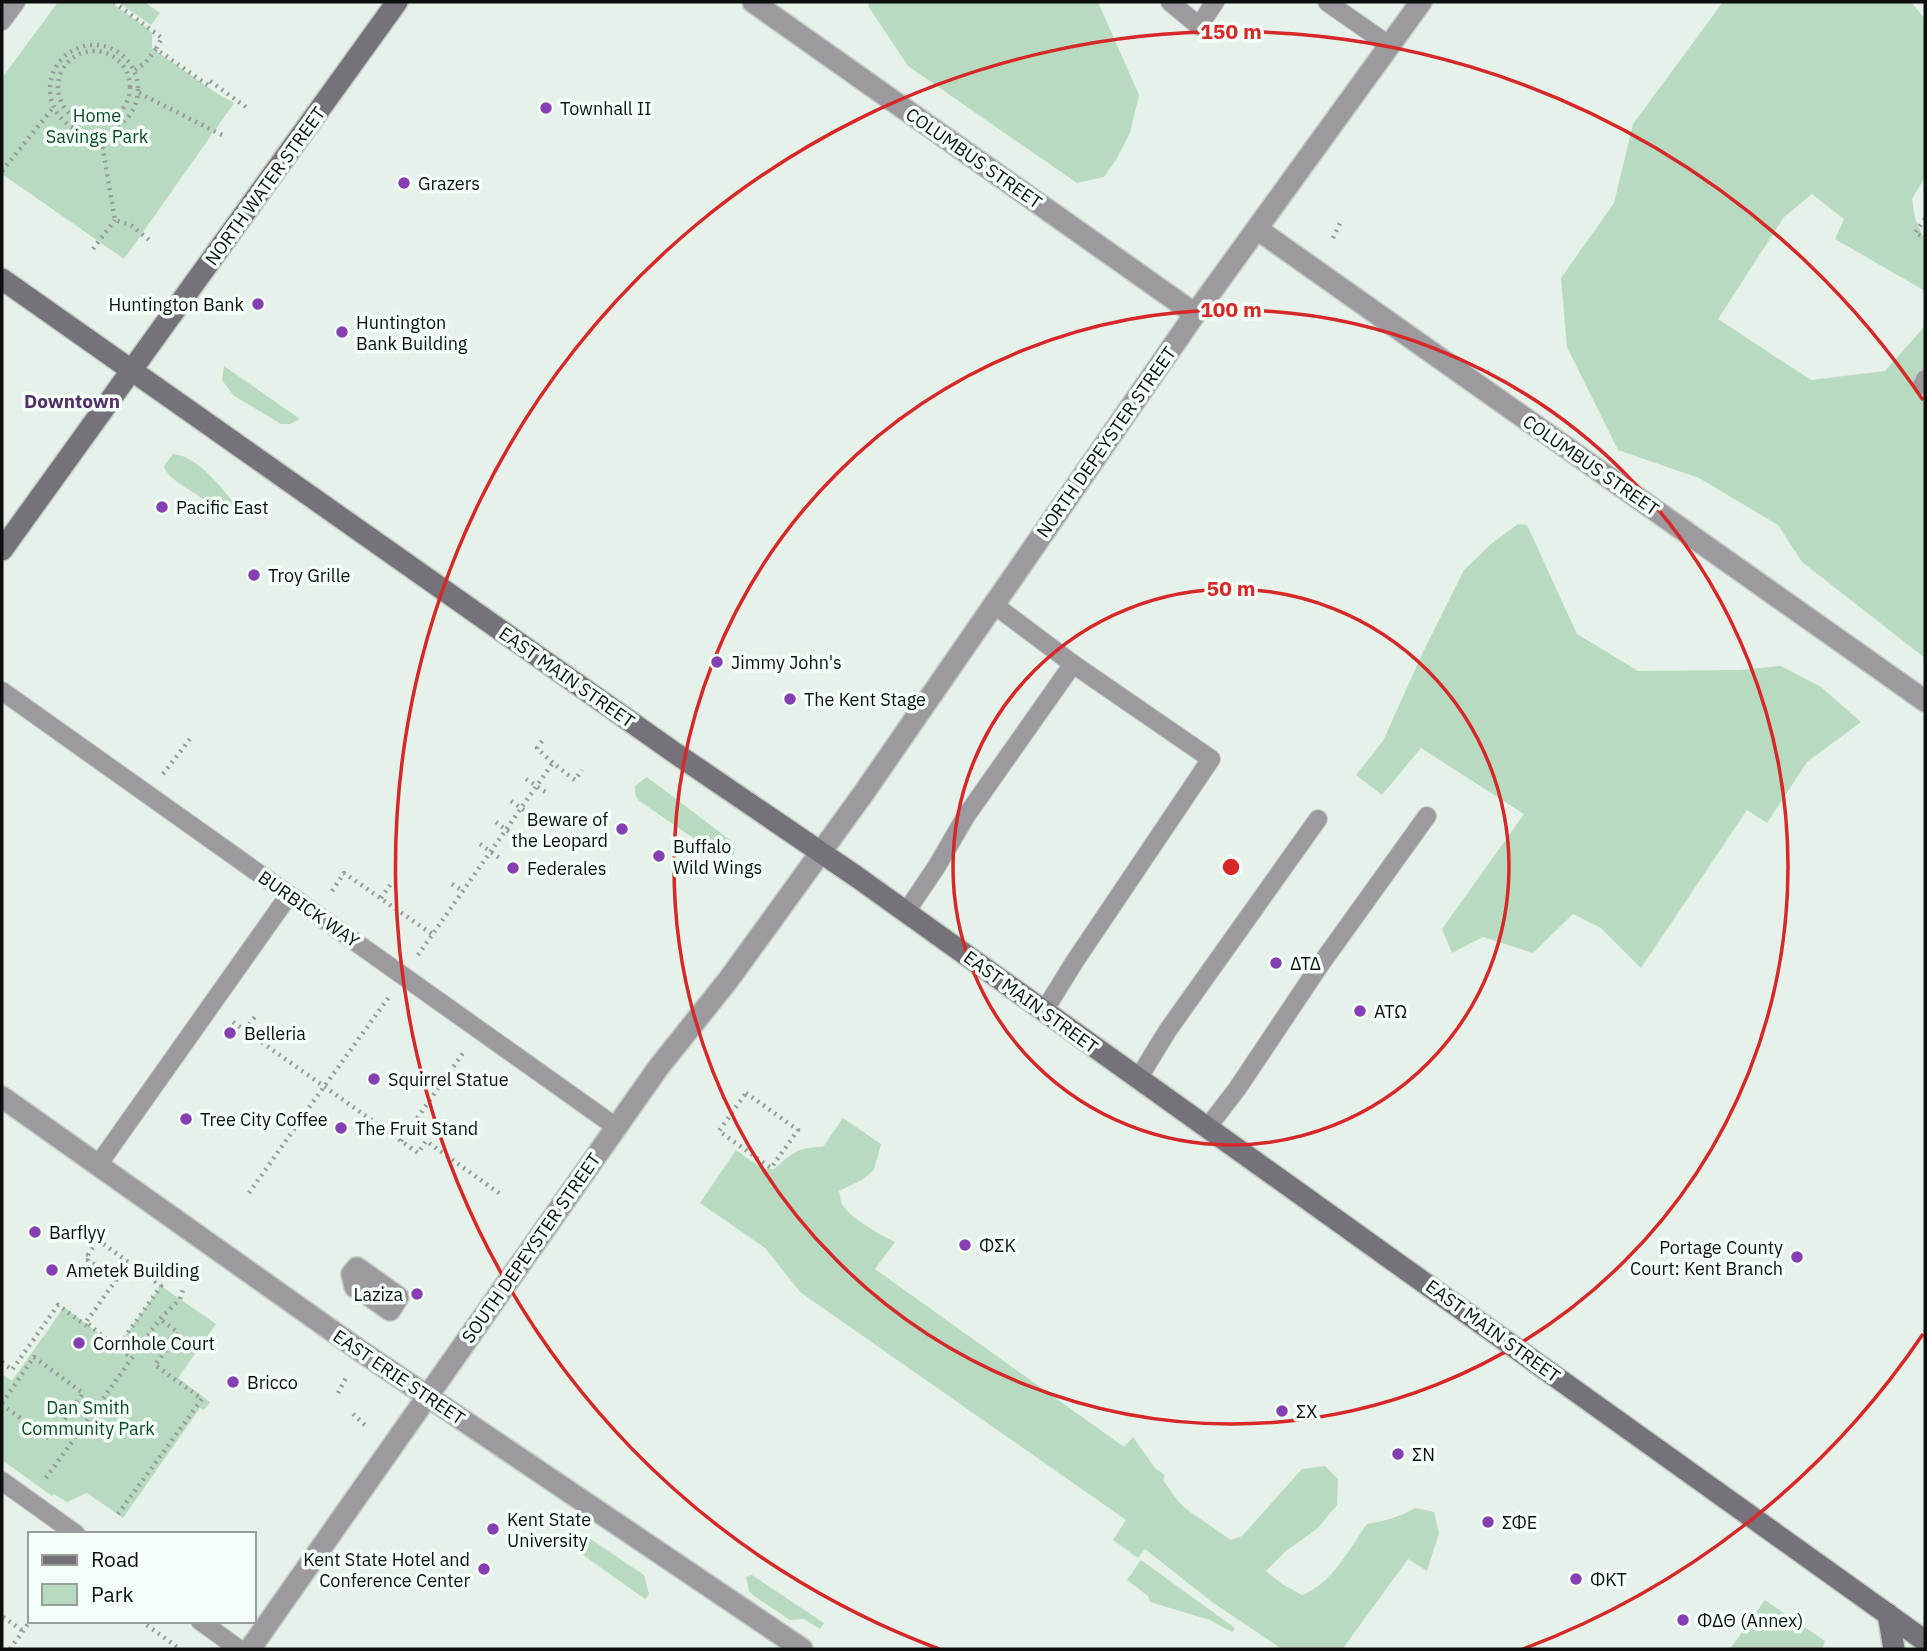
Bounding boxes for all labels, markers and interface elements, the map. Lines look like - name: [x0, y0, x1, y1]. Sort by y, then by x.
- text: 150 m: [1200, 17, 1262, 45]
- place label: Townhall II: [560, 97, 651, 120]
- marker: Townhall II: [538, 100, 554, 116]
- street label: NORTH WATER STREET: [200, 102, 330, 270]
- street label: COLUMBUS STREET: [901, 102, 1047, 214]
- park label: Home Savings Park: [46, 104, 149, 148]
- place label: Grazers: [418, 172, 480, 195]
- marker: Grazers: [396, 175, 412, 191]
- place label: Huntington Bank: [108, 293, 245, 316]
- text: 100 m: [1200, 295, 1262, 323]
- marker: Huntington Bank: [250, 296, 266, 312]
- place label: Huntington Bank Building: [356, 311, 468, 355]
- marker: Huntington Bank Building: [334, 324, 350, 340]
- street label: NORTH DEPEYSTER STREET: [1031, 342, 1181, 542]
- district label: Downtown: [24, 389, 120, 413]
- street label: COLUMBUS STREET: [1518, 409, 1664, 521]
- place label: Pacific East: [176, 496, 268, 519]
- marker: Pacific East: [154, 499, 170, 515]
- place label: Troy Grille: [268, 564, 351, 587]
- marker: Troy Grille: [246, 567, 262, 583]
- text: 50 m: [1207, 574, 1255, 602]
- street label: EAST MAIN STREET: [495, 622, 639, 732]
- place label: Jimmy John's: [731, 651, 842, 674]
- marker: Jimmy John's: [709, 654, 725, 670]
- place label: The Kent Stage: [804, 688, 926, 711]
- marker: The Kent Stage: [782, 691, 798, 707]
- place label: Beware of the Leopard: [512, 808, 608, 852]
- marker: Beware of the Leopard: [614, 821, 630, 837]
- place label: Buffalo Wild Wings: [673, 835, 762, 879]
- marker: Buffalo Wild Wings: [651, 848, 667, 864]
- centre of rings: [1219, 855, 1243, 879]
- place label: Federales: [527, 857, 607, 880]
- marker: Federales: [505, 860, 521, 876]
- street label: BURBICK WAY: [254, 866, 364, 953]
- street label: EAST MAIN STREET: [959, 946, 1103, 1058]
- place label: ΔΤΔ: [1290, 952, 1321, 975]
- marker: ΔΤΔ: [1268, 955, 1284, 971]
- place label: ΑΤΩ: [1374, 1000, 1407, 1023]
- marker: ΑΤΩ: [1352, 1003, 1368, 1019]
- place label: Belleria: [244, 1022, 306, 1045]
- marker: Belleria: [222, 1025, 238, 1041]
- place label: Squirrel Statue: [388, 1068, 509, 1091]
- marker: Squirrel Statue: [366, 1071, 382, 1087]
- place label: Tree City Coffee: [200, 1108, 328, 1131]
- marker: Tree City Coffee: [178, 1111, 194, 1127]
- place label: The Fruit Stand: [355, 1117, 478, 1140]
- marker: The Fruit Stand: [333, 1120, 349, 1136]
- street label: SOUTH DEPEYSTER STREET: [457, 1149, 605, 1347]
- place label: Barflyy: [49, 1221, 106, 1244]
- marker: Barflyy: [27, 1224, 43, 1240]
- place label: ΦΣΚ: [979, 1234, 1016, 1257]
- place label: Portage County Court: Kent Branch: [1630, 1236, 1783, 1280]
- marker: ΦΣΚ: [957, 1237, 973, 1253]
- marker: Portage County Court: Kent Branch: [1789, 1249, 1805, 1265]
- place label: Ametek Building: [66, 1259, 200, 1282]
- marker: Ametek Building: [44, 1262, 60, 1278]
- street label: EAST MAIN STREET: [1421, 1275, 1565, 1387]
- place label: Laziza: [354, 1283, 403, 1306]
- marker: Laziza: [409, 1286, 425, 1302]
- street label: EAST ERIE STREET: [329, 1324, 469, 1430]
- place label: Cornhole Court: [93, 1332, 215, 1355]
- marker: Cornhole Court: [71, 1335, 87, 1351]
- place label: Bricco: [247, 1371, 298, 1394]
- marker: Bricco: [225, 1374, 241, 1390]
- park label: Dan Smith Community Park: [21, 1396, 155, 1440]
- place label: ΣΧ: [1296, 1400, 1317, 1423]
- marker: ΣΧ: [1274, 1403, 1290, 1419]
- place label: ΣΝ: [1412, 1443, 1435, 1466]
- marker: ΣΝ: [1390, 1446, 1406, 1462]
- place label: Kent State University: [507, 1508, 591, 1552]
- place label: ΣΦΕ: [1502, 1511, 1537, 1534]
- marker: ΣΦΕ: [1480, 1514, 1496, 1530]
- marker: Kent State University: [485, 1521, 501, 1537]
- legend: [28, 1532, 256, 1623]
- text: Road: [91, 1545, 139, 1573]
- place label: Kent State Hotel and Conference Center: [303, 1548, 470, 1592]
- marker: Kent State Hotel and Conference Center: [476, 1561, 492, 1577]
- place label: ΦΚΤ: [1590, 1568, 1627, 1591]
- marker: ΦΚΤ: [1568, 1571, 1584, 1587]
- text: Park: [91, 1580, 134, 1608]
- place label: ΦΔΘ (Annex): [1697, 1609, 1803, 1632]
- marker: ΦΔΘ (Annex): [1675, 1612, 1691, 1628]

